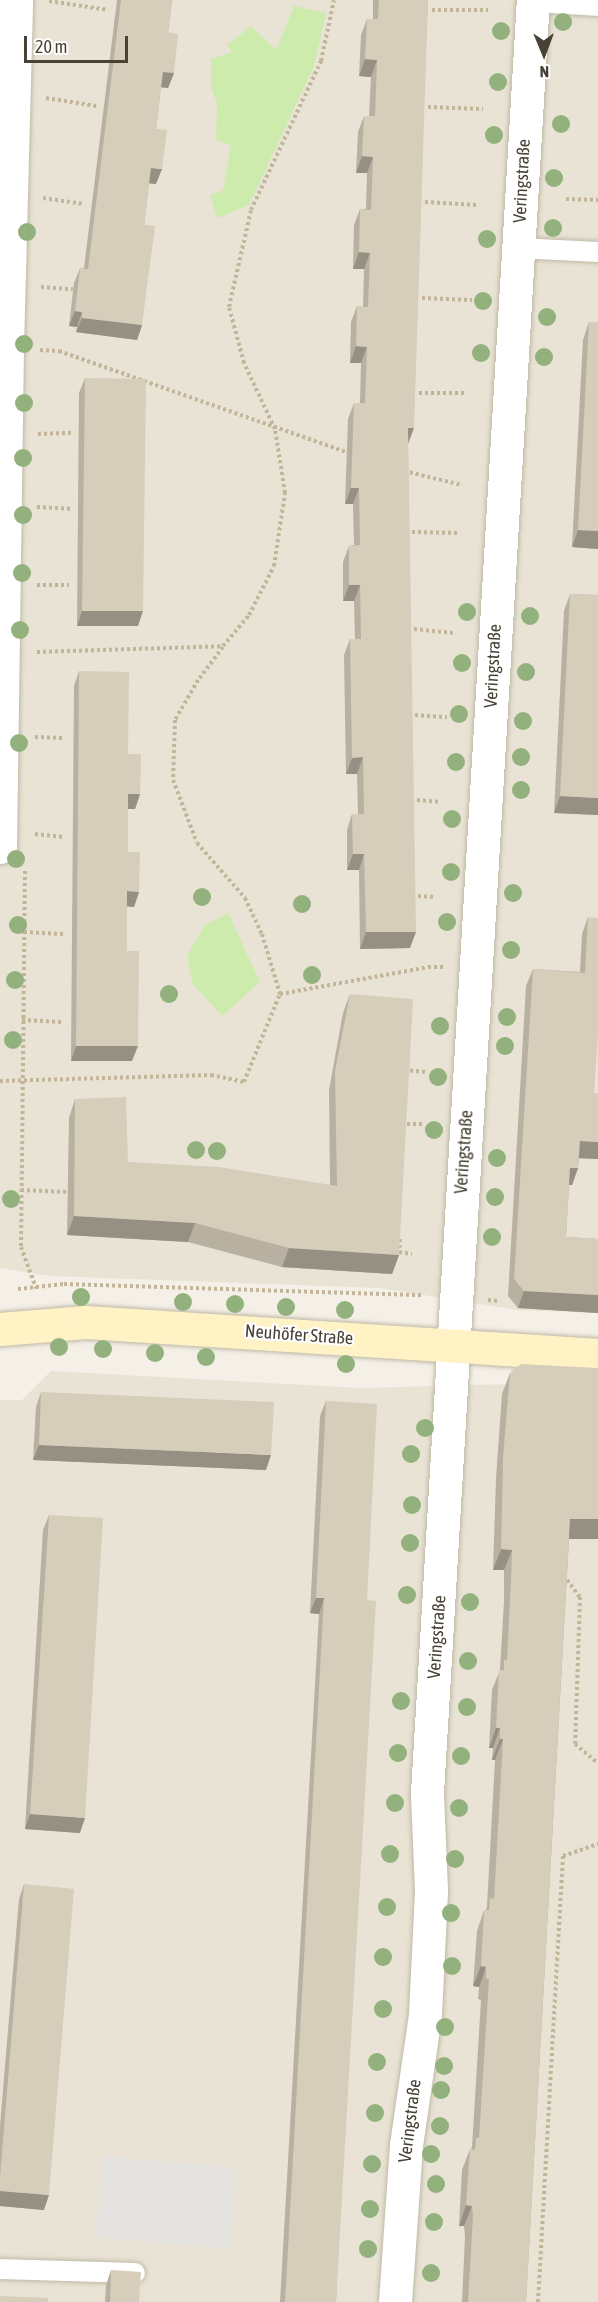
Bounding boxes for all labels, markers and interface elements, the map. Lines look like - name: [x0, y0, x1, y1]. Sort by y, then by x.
- scale bar: [27, 24, 130, 62]
- north arrow: [514, 24, 574, 84]
- text: 20 m: [35, 36, 67, 57]
- text: N: [539, 63, 549, 81]
- street label: Veringstraße: [509, 139, 535, 223]
- street label: Veringstraße: [480, 624, 506, 708]
- street label: Veringstraße: [450, 1109, 478, 1195]
- street label: Neuhöfer Straße: [244, 1320, 354, 1350]
- street label: Veringstraße: [423, 1594, 451, 1680]
- street label: Veringstraße: [394, 2078, 426, 2164]

